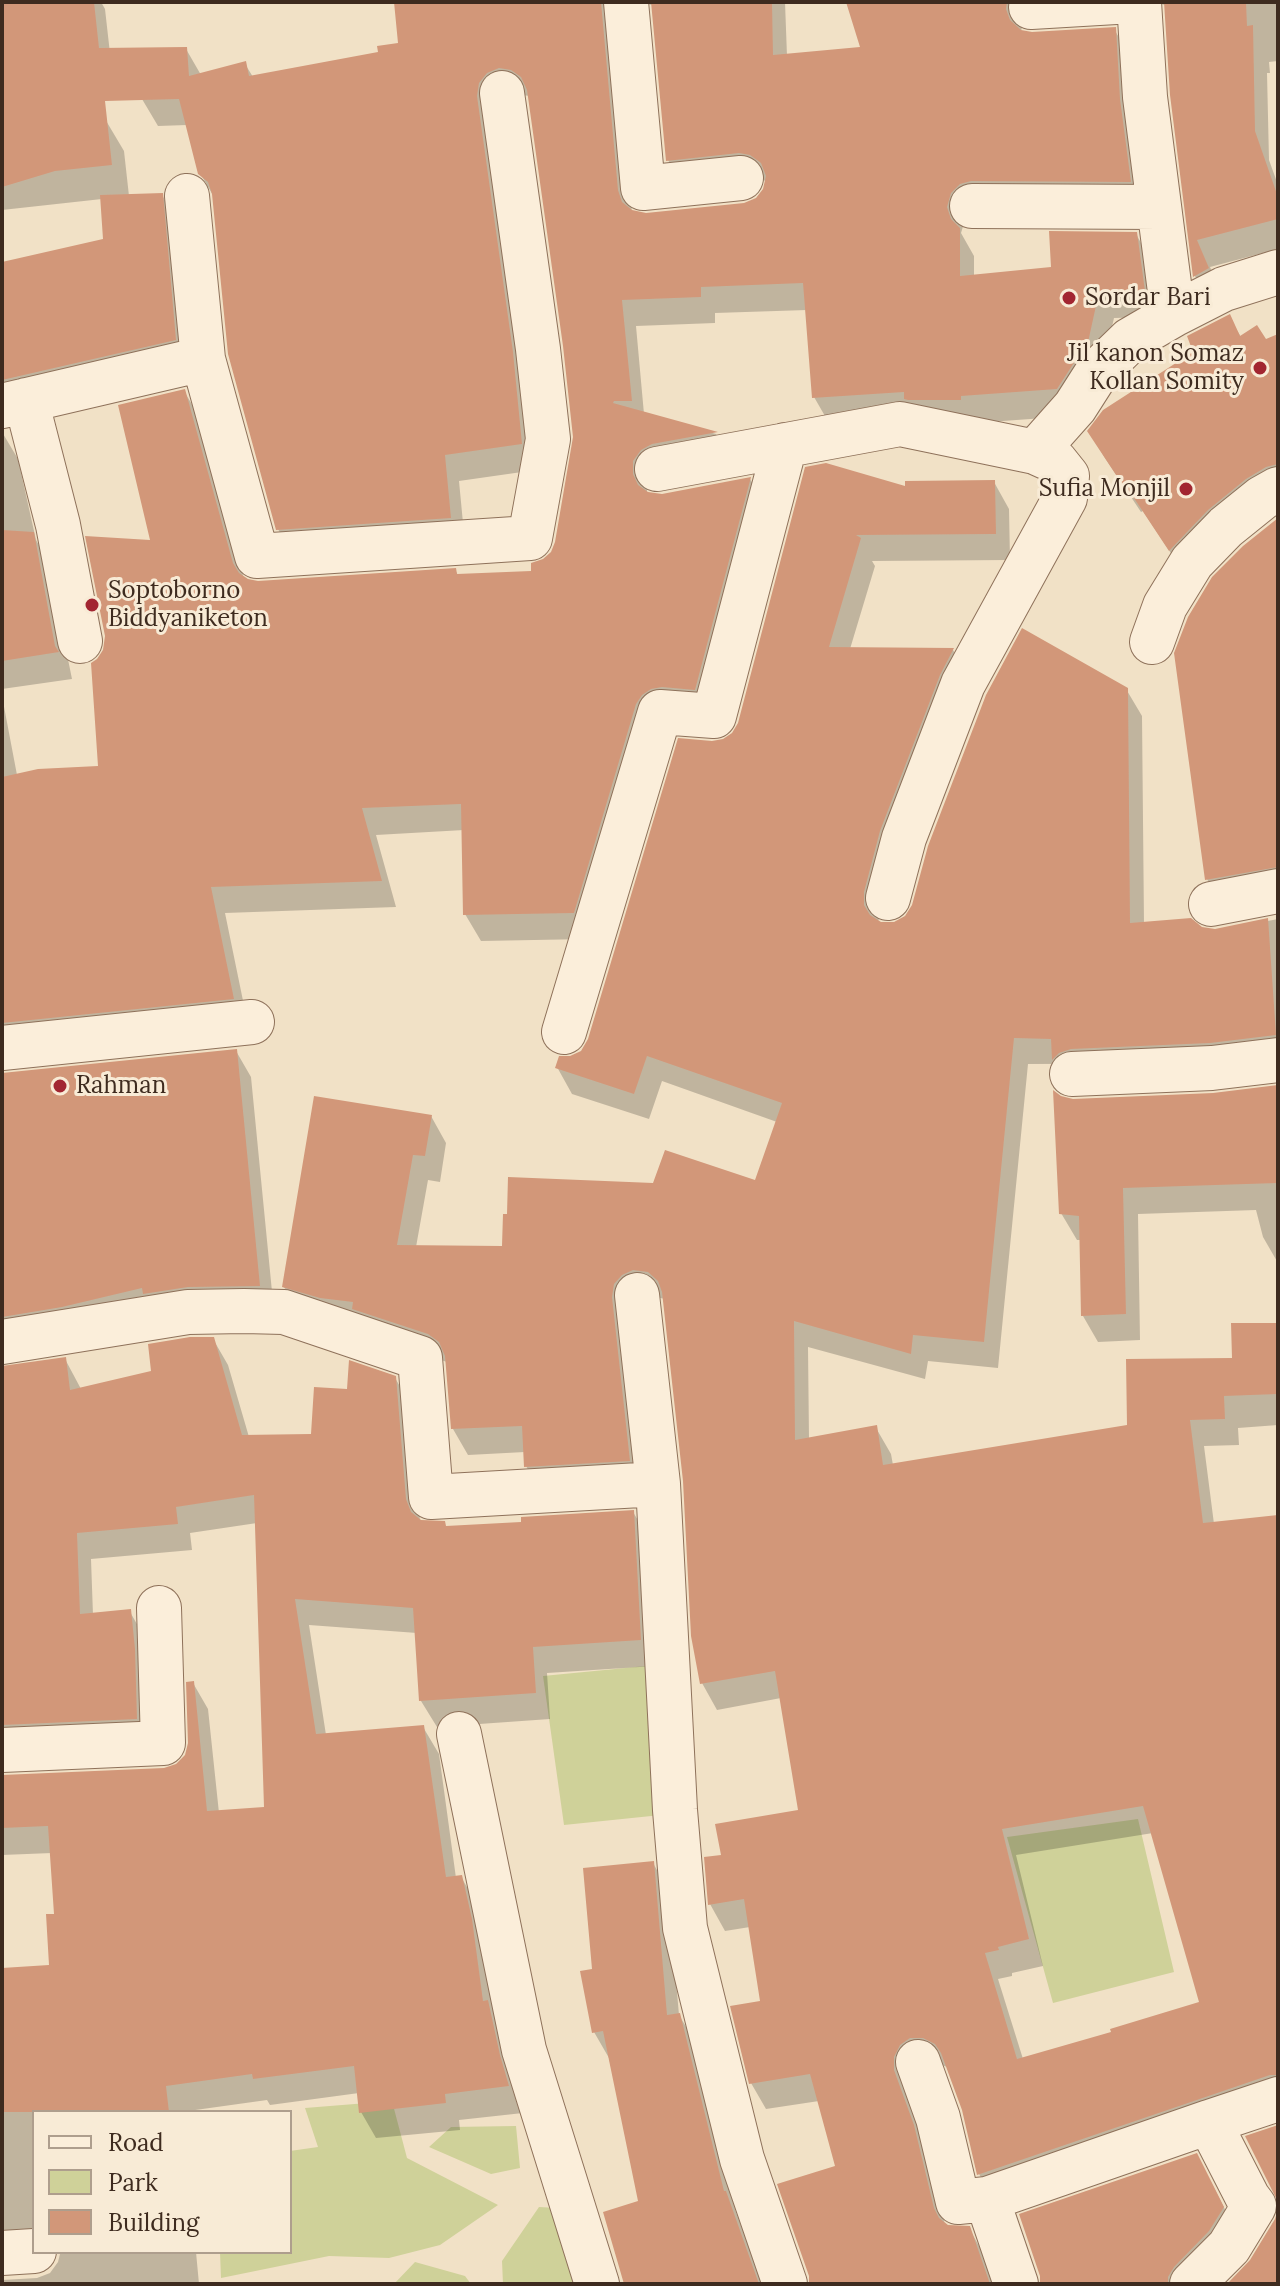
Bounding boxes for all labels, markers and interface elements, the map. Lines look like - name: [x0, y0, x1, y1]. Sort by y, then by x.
- place label: Sordar Bari: [1085, 284, 1211, 312]
- marker: Sordar Bari: [1060, 289, 1078, 307]
- place label: Jil kanon Somaz Kollan Somity: [1067, 340, 1244, 396]
- marker: Jil kanon Somaz Kollan Somity: [1251, 359, 1269, 377]
- place label: Sufia Monjil: [1039, 475, 1170, 503]
- marker: Sufia Monjil: [1177, 480, 1195, 498]
- place label: Soptoborno Biddyaniketon: [108, 577, 268, 633]
- marker: Soptoborno Biddyaniketon: [83, 596, 101, 614]
- place label: Rahman: [76, 1072, 166, 1100]
- marker: Rahman: [51, 1077, 69, 1095]
- legend: [32, 2110, 292, 2254]
- text: Road: [108, 2127, 164, 2158]
- text: Park: [108, 2167, 158, 2198]
- text: Building: [108, 2207, 199, 2238]

